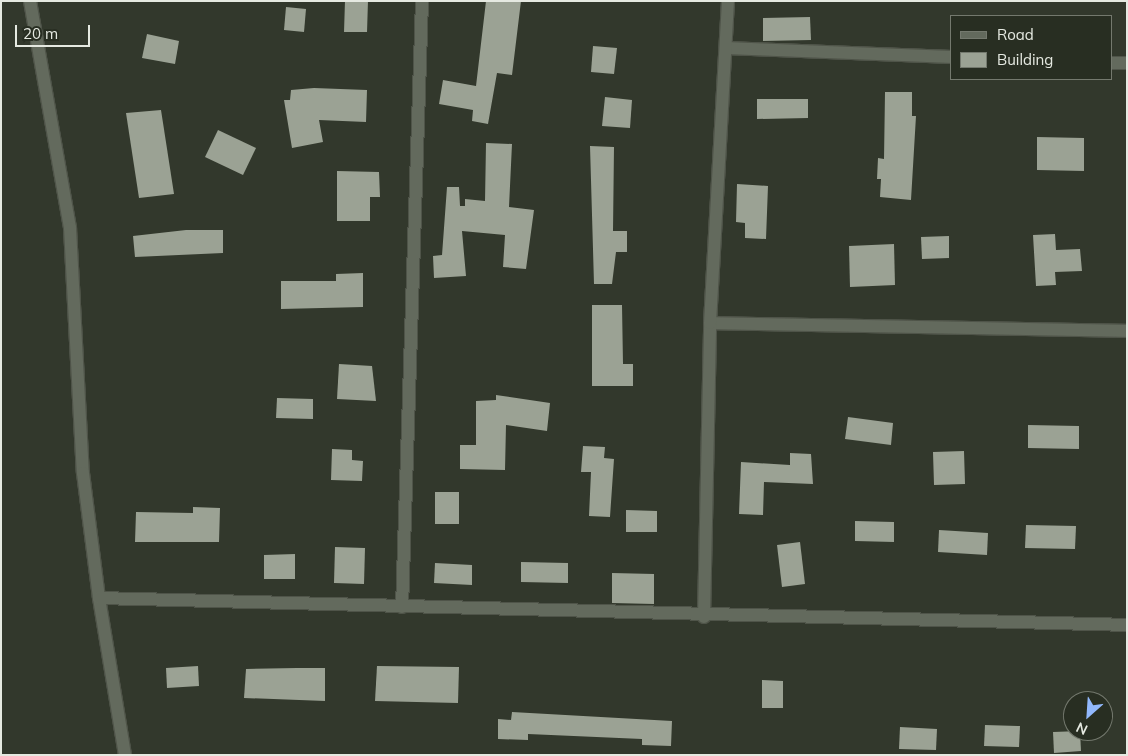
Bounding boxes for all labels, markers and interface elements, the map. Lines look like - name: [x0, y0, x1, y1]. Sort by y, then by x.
- scale bar: [18, 15, 92, 47]
- legend: [950, 15, 1113, 80]
- text: 20 m: [23, 24, 58, 43]
- text: Road: [997, 25, 1034, 44]
- text: Building: [997, 50, 1053, 69]
- north arrow: [1063, 691, 1113, 741]
- text: N: [1073, 718, 1091, 739]

